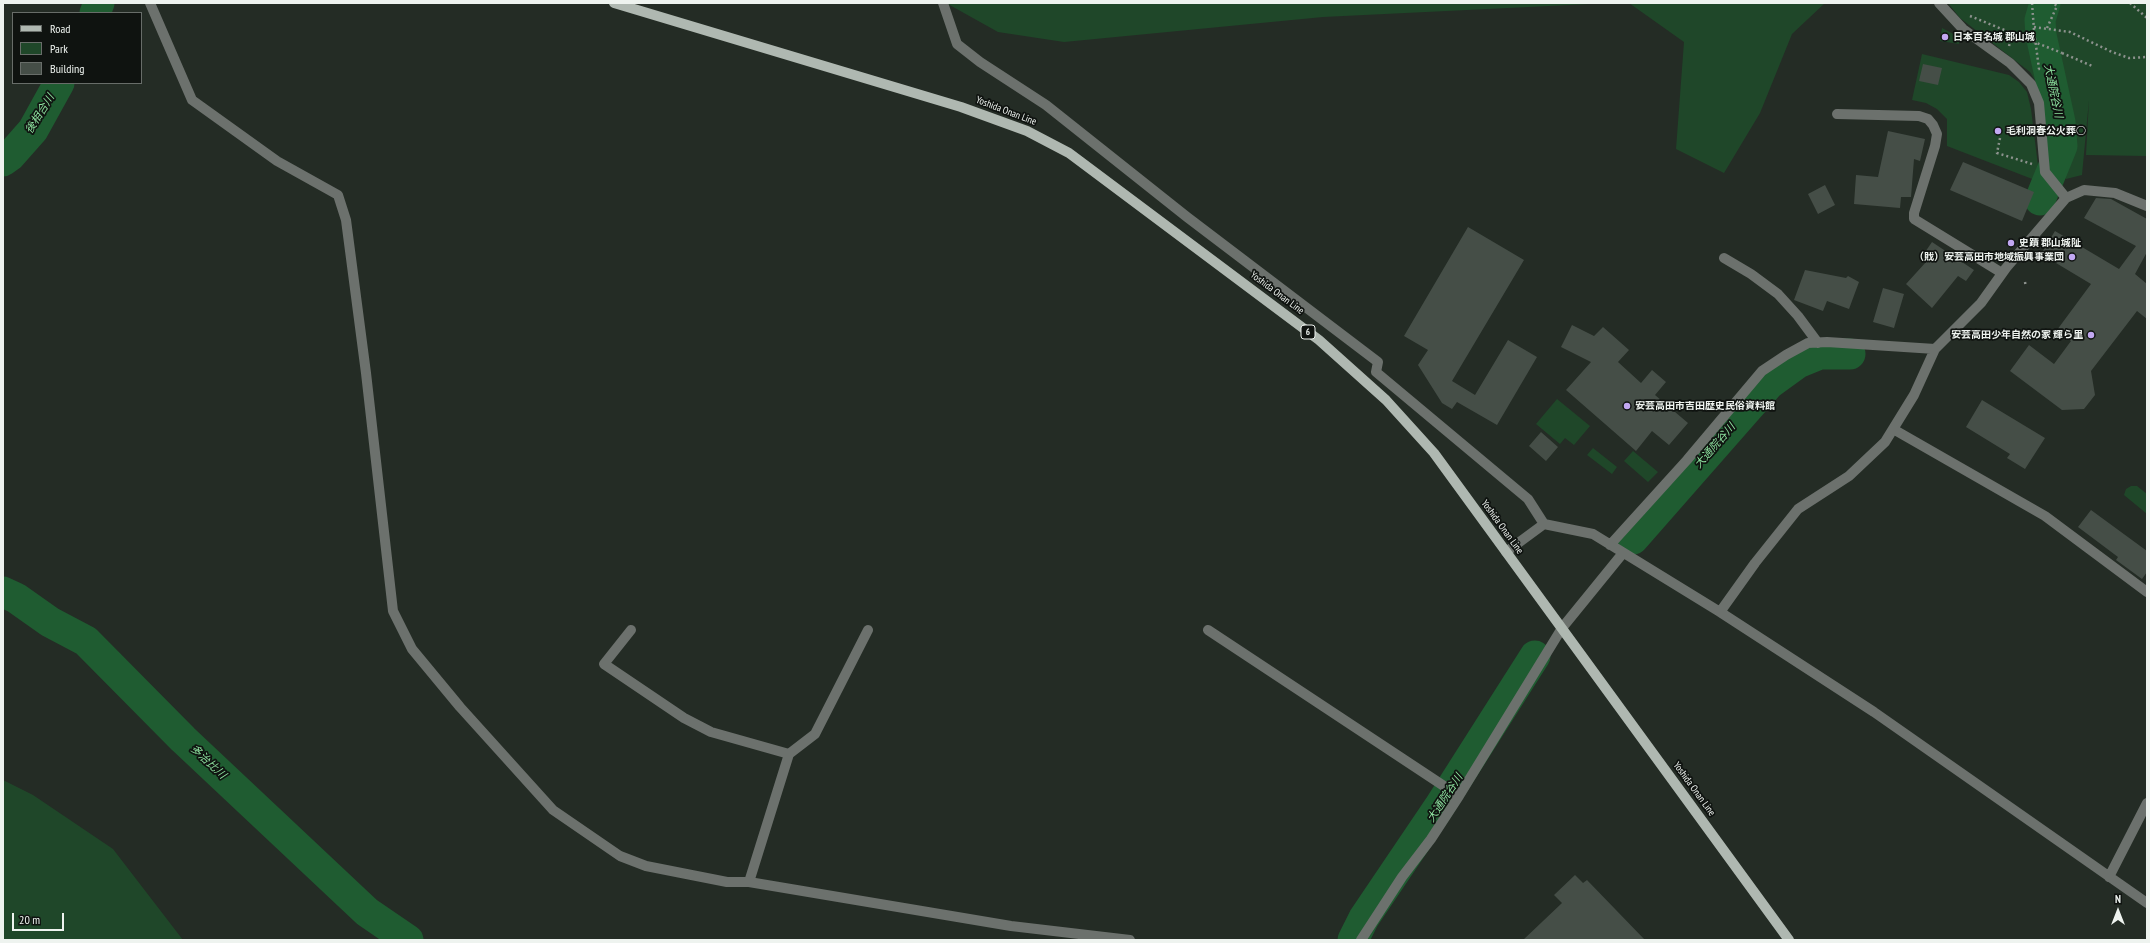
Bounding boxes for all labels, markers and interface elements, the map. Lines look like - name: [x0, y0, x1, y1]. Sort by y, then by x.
- legend: [12, 12, 142, 84]
- text: Road: [50, 21, 70, 36]
- place label: 日本百名城 郡山城: [1953, 31, 2035, 43]
- marker: 日本百名城 郡山城: [1940, 32, 1950, 42]
- text: Park: [50, 41, 68, 56]
- text: Building: [50, 61, 85, 76]
- water label: 大通院谷川: [2041, 63, 2065, 119]
- water label: 後相合川: [23, 92, 57, 136]
- street label: Yoshida Onan Line: [974, 94, 1038, 128]
- place label: 毛利洞春公火葬○: [2006, 125, 2086, 137]
- marker: 毛利洞春公火葬○: [1993, 126, 2003, 136]
- place label: 史蹟 郡山城阯: [2019, 237, 2081, 249]
- marker: 史蹟 郡山城阯: [2006, 238, 2016, 248]
- place label: （戝）安芸高田市地域振興事業団: [1914, 251, 2064, 263]
- marker: （戝）安芸高田市地域振興事業団: [2067, 252, 2077, 262]
- street label: Yoshida Onan Line: [1248, 269, 1306, 317]
- road number: 6: [1301, 325, 1315, 339]
- place label: 安芸高田少年自然の家 輝ら里: [1951, 329, 2083, 341]
- marker: 安芸高田少年自然の家 輝ら里: [2086, 330, 2096, 340]
- place label: 安芸高田市吉田歴史民俗資料館: [1635, 400, 1775, 412]
- marker: 安芸高田市吉田歴史民俗資料館: [1622, 401, 1632, 411]
- water label: 大通院谷川: [1692, 421, 1738, 471]
- street label: Yoshida Onan Line: [1478, 498, 1526, 556]
- water label: 多治比川: [187, 742, 229, 782]
- street label: Yoshida Onan Line: [1670, 760, 1718, 818]
- water label: 大通院谷川: [1424, 771, 1466, 825]
- north arrow: [2098, 891, 2138, 931]
- text: N: [2115, 892, 2121, 906]
- scale bar: [14, 905, 66, 931]
- text: 20 m: [19, 912, 40, 927]

